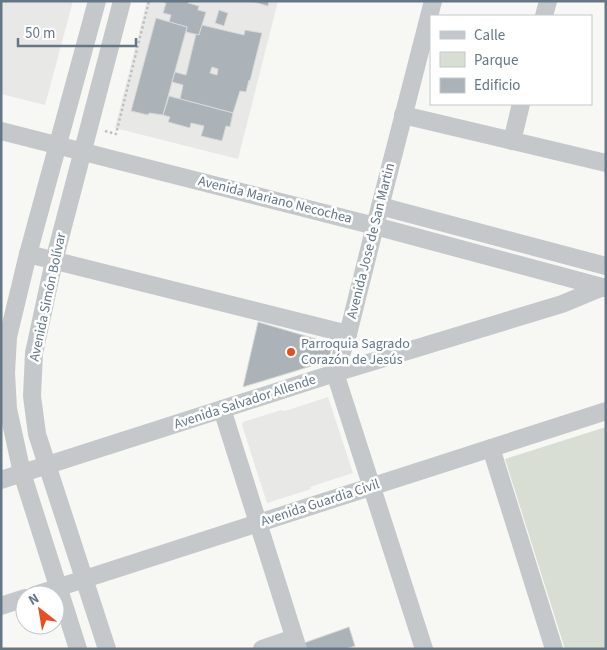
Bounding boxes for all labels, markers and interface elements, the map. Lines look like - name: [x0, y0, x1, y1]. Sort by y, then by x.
- scale bar: [18, 15, 135, 47]
- legend: [430, 15, 592, 105]
- text: 50 m: [25, 23, 55, 44]
- text: Calle: [474, 25, 505, 46]
- text: Parque: [474, 50, 518, 71]
- text: Edificio: [474, 75, 521, 96]
- street label: Avenida Jose de San Martin: [342, 161, 400, 321]
- street label: Avenida Mariano Necochea: [196, 171, 354, 229]
- street label: Avenida Simón Bolívar: [25, 231, 71, 363]
- place label: Parroquia Sagrado Corazón de Jesús: [301, 334, 410, 370]
- marker: Parroquia Sagrado Corazón de Jesús: [285, 346, 297, 358]
- street label: Avenida Salvador Allende: [171, 370, 319, 434]
- street label: Avenida Guardia Civil: [258, 474, 382, 532]
- north arrow: [15, 585, 65, 635]
- text: N: [25, 589, 43, 611]

